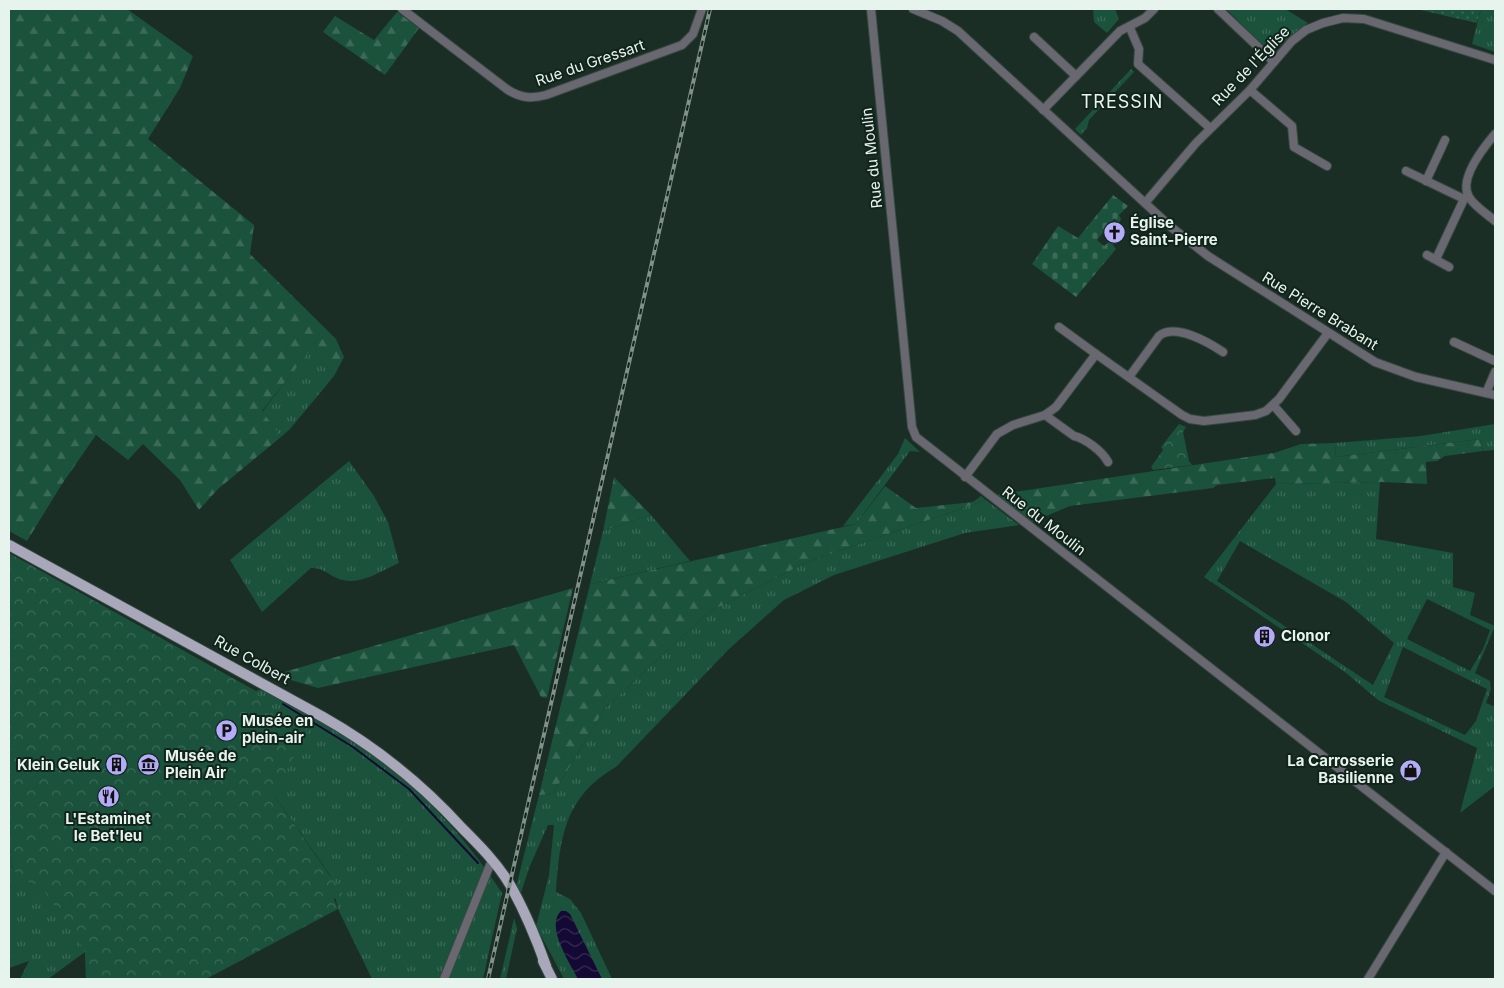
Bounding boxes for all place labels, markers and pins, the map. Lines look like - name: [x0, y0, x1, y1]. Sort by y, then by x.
- place label: Église Saint-Pierre: [1130, 213, 1218, 249]
- church icon: Église Saint-Pierre: [1102, 220, 1126, 244]
- building icon: Clonor: [1253, 624, 1277, 648]
- place label: Clonor: [1281, 626, 1330, 645]
- place label: Musée en plein-air: [242, 711, 313, 747]
- parking icon: Musée en plein-air: [214, 718, 238, 742]
- place label: Musée de Plein Air: [165, 746, 237, 782]
- place label: La Carrosserie Basilienne: [1287, 751, 1394, 787]
- building icon: Klein Geluk: [104, 753, 128, 777]
- museum icon: Musée de Plein Air: [137, 753, 161, 777]
- place label: Klein Geluk: [17, 755, 100, 774]
- shop icon: La Carrosserie Basilienne: [1398, 758, 1422, 782]
- restaurant icon: L'Estaminet le Bet'leu: [96, 784, 120, 808]
- place label: L'Estaminet le Bet'leu: [65, 809, 151, 845]

